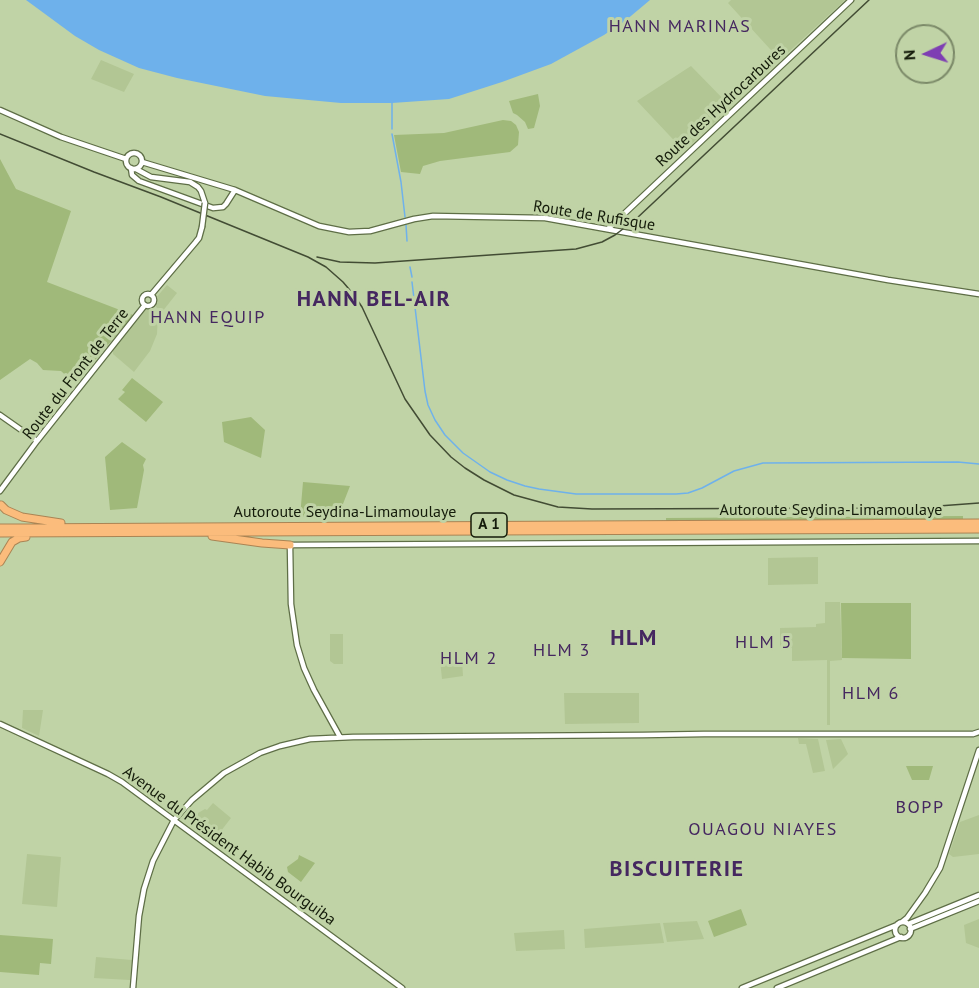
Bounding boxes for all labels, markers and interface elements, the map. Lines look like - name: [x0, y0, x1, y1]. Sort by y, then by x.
- district label: HANN MARINAS: [609, 16, 751, 38]
- north arrow: [895, 24, 955, 84]
- street label: Route des Hydrocarbures: [652, 41, 790, 171]
- text: N: [899, 49, 919, 61]
- street label: Route de Rufisque: [532, 197, 656, 235]
- district label: HANN BEL-AIR: [297, 287, 451, 313]
- street label: Route du Front de Terre: [19, 305, 133, 443]
- district label: HANN EQUIP: [150, 307, 266, 329]
- street label: Autoroute Seydina-Limamoulaye: [720, 500, 942, 520]
- street label: Autoroute Seydina-Limamoulaye: [234, 502, 456, 522]
- road number: A 1: [471, 513, 507, 537]
- district label: HLM: [610, 626, 658, 652]
- district label: HLM 5: [735, 632, 793, 654]
- district label: HLM 3: [533, 640, 591, 662]
- district label: HLM 2: [440, 648, 498, 670]
- district label: HLM 6: [842, 683, 900, 705]
- street label: Avenue du Président Habib Bourguiba: [119, 762, 339, 930]
- district label: BOPP: [896, 797, 944, 819]
- district label: OUAGOU NIAYES: [688, 819, 838, 841]
- district label: BISCUITERIE: [610, 857, 744, 883]

